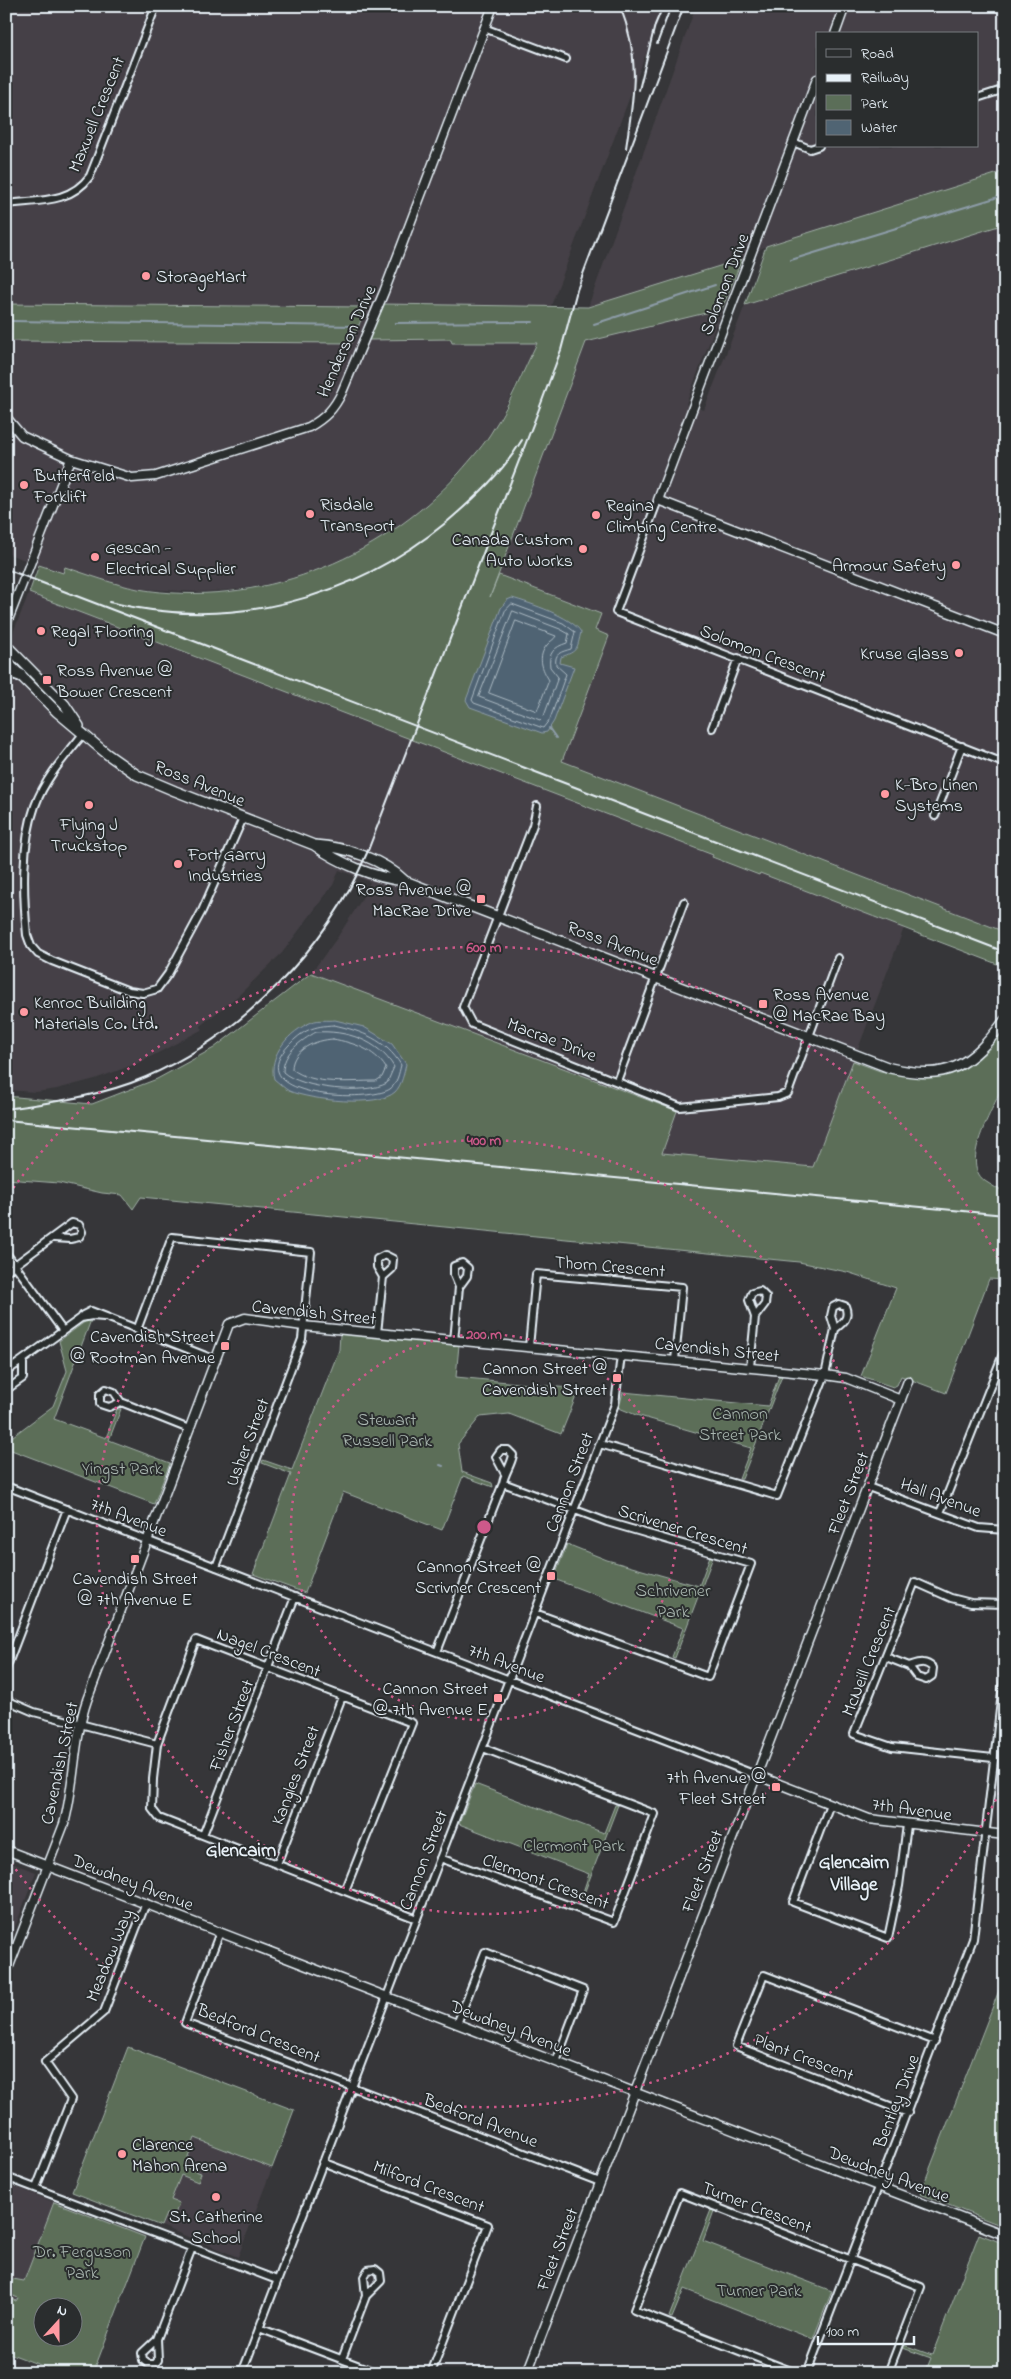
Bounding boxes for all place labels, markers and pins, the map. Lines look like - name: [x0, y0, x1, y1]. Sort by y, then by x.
- place label: StorageMart: [156, 265, 247, 292]
- marker: StorageMart: [140, 270, 152, 282]
- place label: Butterfield Forklift: [33, 464, 115, 511]
- marker: Butterfield Forklift: [18, 479, 30, 491]
- place label: Risdale Transport: [320, 493, 394, 540]
- place label: Regina Climbing Centre: [606, 494, 718, 542]
- marker: Risdale Transport: [304, 508, 316, 520]
- marker: Regina Climbing Centre: [590, 509, 602, 521]
- place label: Canada Custom Auto Works: [452, 528, 573, 575]
- place label: Gescan - Electrical Supplier: [105, 536, 236, 583]
- marker: Canada Custom Auto Works: [577, 543, 589, 555]
- marker: Gescan - Electrical Supplier: [89, 551, 101, 563]
- place label: Armour Safety: [832, 554, 946, 580]
- marker: Armour Safety: [950, 559, 962, 571]
- place label: Regal Flooring: [51, 620, 154, 647]
- marker: Regal Flooring: [35, 625, 47, 637]
- place label: Kruse Glass: [860, 642, 949, 668]
- marker: Kruse Glass: [953, 647, 965, 659]
- place label: Ross Avenue @ Bower Crescent: [56, 659, 172, 706]
- marker: Ross Avenue @ Bower Crescent: [41, 674, 53, 686]
- place label: K-Bro Linen Systems: [895, 773, 978, 820]
- marker: K-Bro Linen Systems: [879, 788, 891, 800]
- marker: Flying J Truckstop: [83, 799, 95, 811]
- place label: Flying J Truckstop: [51, 813, 127, 860]
- place label: Fort Garry Industries: [187, 843, 266, 890]
- marker: Fort Garry Industries: [172, 858, 184, 870]
- place label: Ross Avenue @ MacRae Drive: [356, 878, 472, 925]
- marker: Ross Avenue @ MacRae Drive: [475, 893, 487, 905]
- place label: Ross Avenue @ MacRae Bay: [773, 983, 885, 1030]
- place label: Kenroc Building Materials Co. Ltd.: [34, 991, 158, 1038]
- marker: Ross Avenue @ MacRae Bay: [757, 998, 769, 1010]
- marker: Kenroc Building Materials Co. Ltd.: [18, 1006, 30, 1018]
- place label: Cavendish Street @ Rootman Avenue: [70, 1325, 216, 1372]
- marker: Cavendish Street @ Rootman Avenue: [219, 1340, 231, 1352]
- place label: Cannon Street @ Cavendish Street: [482, 1357, 607, 1404]
- marker: Cannon Street @ Cavendish Street: [611, 1372, 623, 1384]
- centre of rings: [475, 1518, 493, 1536]
- marker: Cavendish Street @ 7th Avenue E: [129, 1553, 141, 1565]
- place label: Cannon Street @ Scrivner Crescent: [415, 1555, 541, 1602]
- place label: Cavendish Street @ 7th Avenue E: [73, 1567, 197, 1614]
- marker: Cannon Street @ Scrivner Crescent: [545, 1570, 557, 1582]
- place label: Cannon Street @ 7th Avenue E: [373, 1677, 488, 1724]
- marker: Cannon Street @ 7th Avenue E: [492, 1692, 504, 1704]
- place label: 7th Avenue @ Fleet Street: [666, 1766, 766, 1813]
- marker: 7th Avenue @ Fleet Street: [770, 1781, 782, 1793]
- place label: Clarence Mahon Arena: [132, 2133, 227, 2180]
- marker: Clarence Mahon Arena: [116, 2148, 128, 2160]
- marker: St. Catherine School: [210, 2191, 222, 2203]
- place label: St. Catherine School: [169, 2205, 264, 2252]

